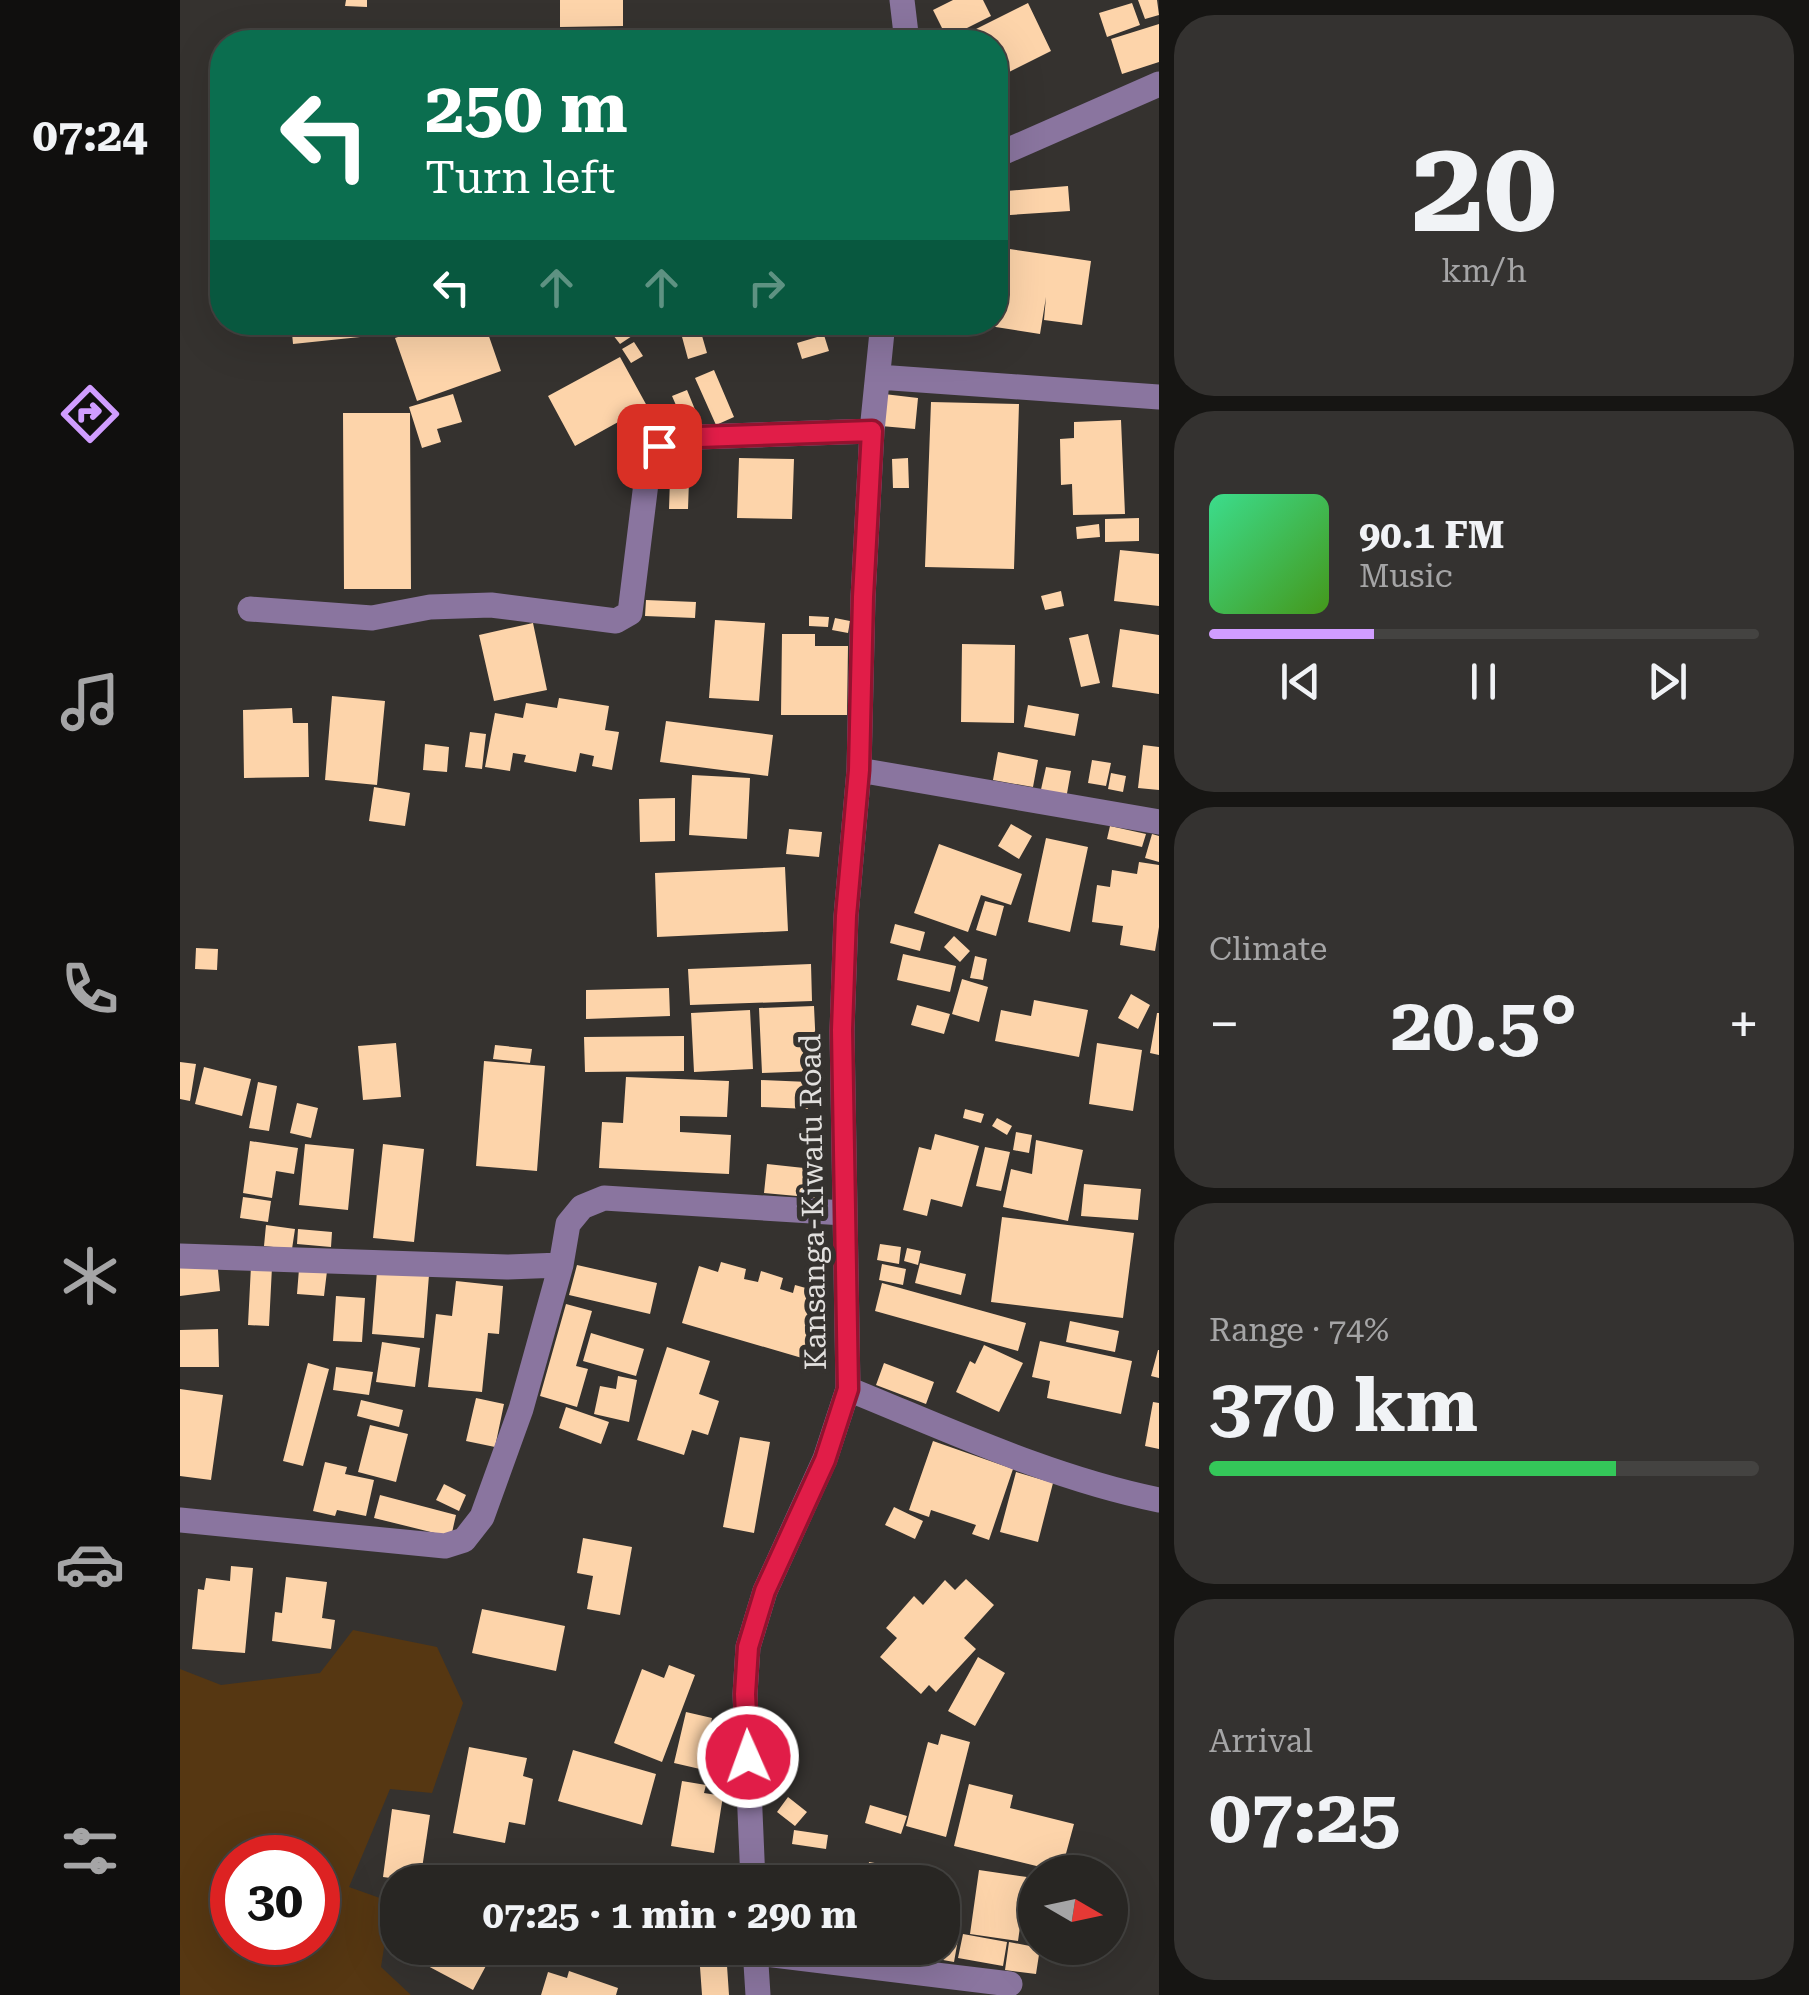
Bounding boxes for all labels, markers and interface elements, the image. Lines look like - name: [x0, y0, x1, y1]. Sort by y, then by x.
- text: 250 m: [425, 67, 628, 149]
- icon: left: [260, 70, 390, 200]
- text: 07:24: [33, 109, 147, 162]
- text: 20: [1411, 110, 1557, 263]
- text: Turn left: [425, 151, 615, 204]
- text: km/h: [1441, 252, 1527, 290]
- icon: left: [424, 260, 479, 315]
- icon: ahead: [529, 260, 584, 315]
- icon: ahead: [634, 260, 689, 315]
- icon: right: [739, 260, 794, 315]
- icon: directions: [55, 379, 125, 449]
- pin: [617, 404, 702, 489]
- icon: arrive: [632, 419, 687, 474]
- text: 90.1 FM: [1359, 513, 1505, 557]
- text: Music: [1359, 557, 1453, 595]
- icon: previous: [1273, 654, 1328, 709]
- icon: pause: [1456, 654, 1511, 709]
- icon: next: [1640, 654, 1695, 709]
- icon: music: [55, 667, 125, 737]
- text: Climate: [1209, 930, 1327, 968]
- icon: phone: [55, 954, 125, 1024]
- text: 20.5°: [1391, 980, 1577, 1068]
- text: −: [1209, 992, 1240, 1056]
- text: +: [1728, 992, 1759, 1056]
- street label: Kansanga-Kiwafu Road: [792, 1033, 833, 1371]
- icon: climate: [55, 1241, 125, 1311]
- text: Range · 74%: [1209, 1311, 1389, 1349]
- text: 370 km: [1209, 1361, 1478, 1449]
- icon: car: [55, 1529, 125, 1599]
- position arrow: [696, 1705, 800, 1809]
- text: Arrival: [1209, 1722, 1313, 1760]
- text: 07:25: [1209, 1772, 1400, 1860]
- icon: filters: [55, 1816, 125, 1886]
- speed limit sign: 30: [210, 1835, 340, 1965]
- north arrow: [1018, 1855, 1128, 1965]
- map controls: [1018, 1855, 1128, 1965]
- text: 07:25 · 1 min · 290 m: [483, 1893, 857, 1937]

